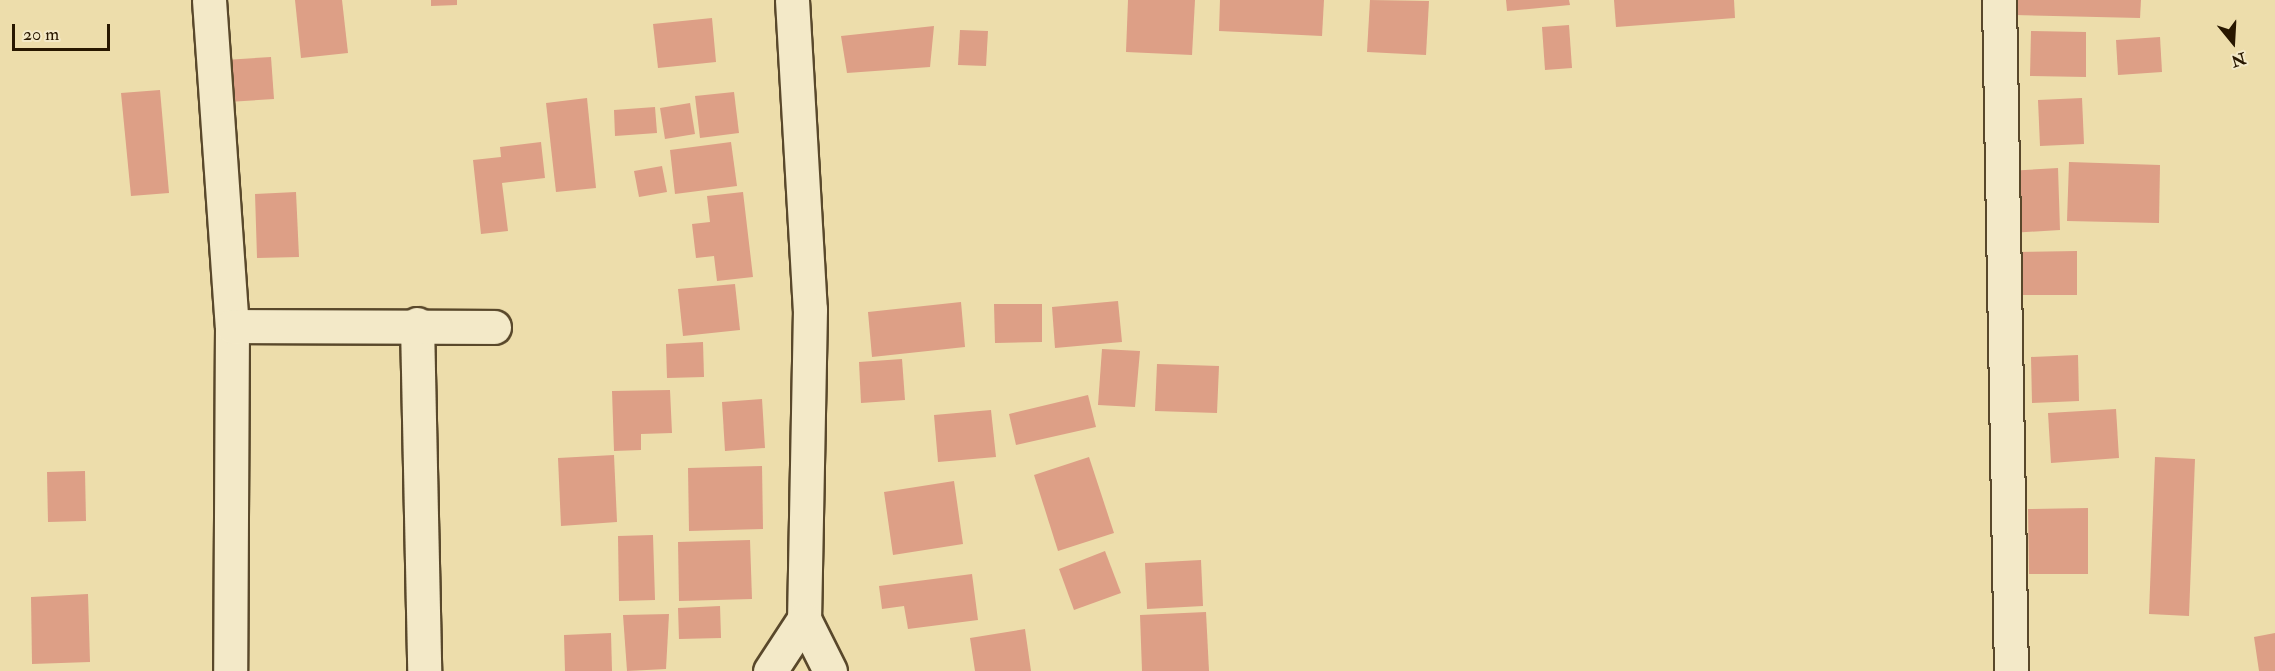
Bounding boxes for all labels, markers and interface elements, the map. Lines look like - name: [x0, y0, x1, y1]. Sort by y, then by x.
- scale bar: [15, 12, 112, 50]
- north arrow: [2203, 12, 2263, 72]
- text: 20 m: [23, 23, 59, 46]
- text: N: [2229, 47, 2248, 71]

